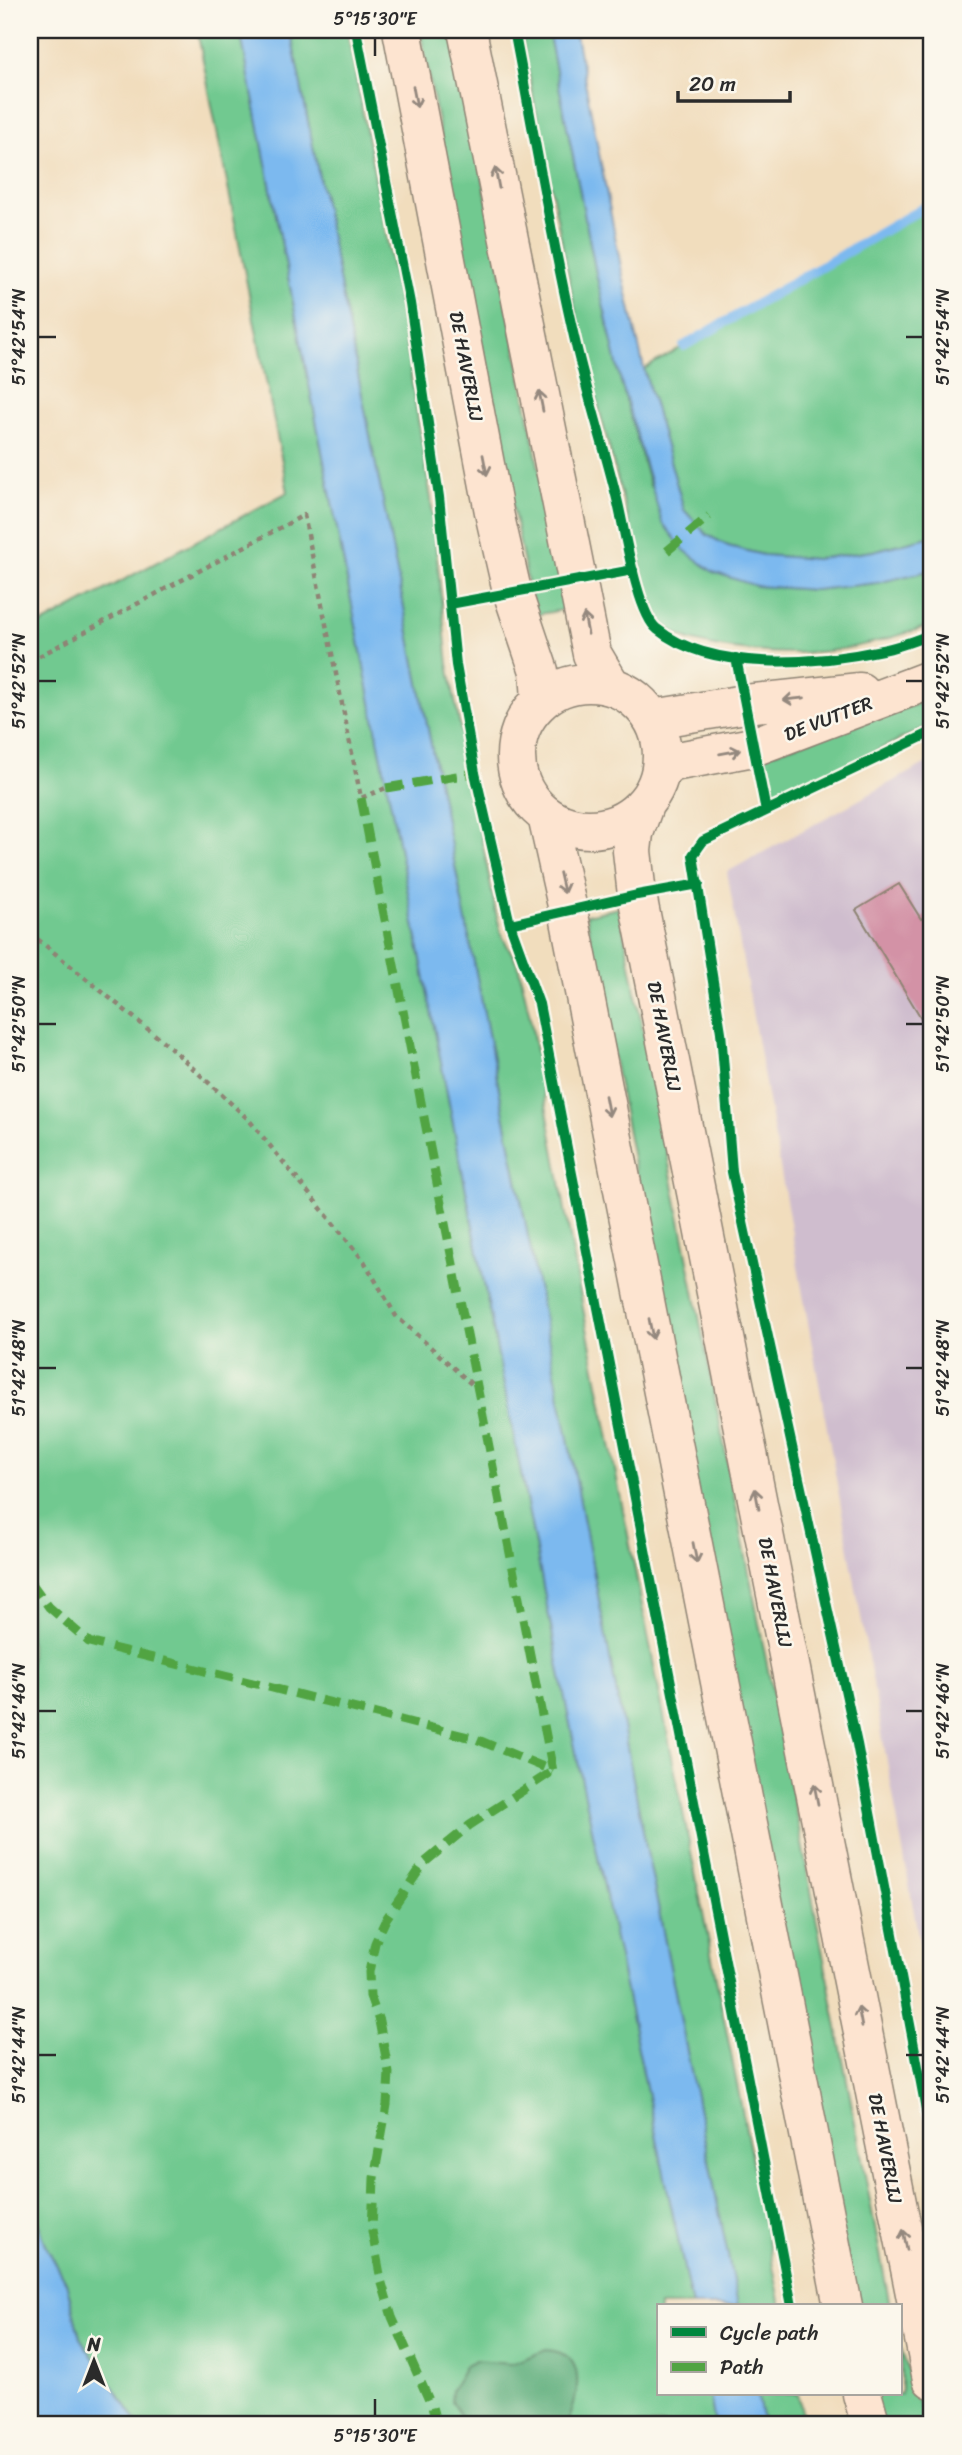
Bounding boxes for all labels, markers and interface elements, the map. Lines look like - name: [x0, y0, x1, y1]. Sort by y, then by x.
- text: 5°15'30"E: [334, 3, 417, 35]
- scale bar: [678, 60, 790, 104]
- text: 20 m: [689, 65, 736, 103]
- one-way arrow: [409, 85, 422, 108]
- one-way arrow: [490, 167, 503, 190]
- text: 51°42'54"N: [3, 288, 35, 385]
- text: 51°42'54"N: [927, 288, 959, 385]
- street label: DE HAVERLIJ: [440, 308, 494, 425]
- one-way arrow: [534, 390, 548, 413]
- one-way arrow: [479, 453, 493, 476]
- one-way arrow: [578, 613, 592, 636]
- text: 51°42'52"N: [3, 632, 35, 729]
- text: 51°42'52"N: [927, 632, 959, 729]
- street label: DE VUTTER: [779, 686, 877, 750]
- one-way arrow: [784, 693, 806, 706]
- one-way arrow: [718, 744, 740, 758]
- one-way arrow: [556, 871, 569, 894]
- text: 51°42'50"N: [3, 975, 35, 1073]
- text: 51°42'50"N: [927, 975, 959, 1073]
- street label: DE HAVERLIJ: [638, 978, 692, 1095]
- one-way arrow: [600, 1094, 614, 1117]
- one-way arrow: [644, 1317, 658, 1340]
- text: 51°42'48"N: [3, 1319, 35, 1416]
- text: 51°42'48"N: [927, 1319, 959, 1416]
- one-way arrow: [750, 1488, 764, 1511]
- street label: DE HAVERLIJ: [749, 1534, 803, 1651]
- one-way arrow: [688, 1541, 702, 1564]
- text: 51°42'46"N: [3, 1662, 35, 1759]
- text: 51°42'46"N: [927, 1662, 959, 1759]
- one-way arrow: [808, 1783, 822, 1806]
- text: 51°42'44"N: [3, 2006, 35, 2104]
- one-way arrow: [853, 2006, 867, 2029]
- text: 51°42'44"N: [927, 2006, 959, 2104]
- street label: DE HAVERLIJ: [859, 2090, 913, 2207]
- one-way arrow: [897, 2229, 911, 2252]
- legend: [657, 2304, 902, 2396]
- text: Cycle path: [720, 2314, 819, 2352]
- north arrow: [60, 2326, 130, 2396]
- text: N: [86, 2328, 101, 2361]
- text: Path: [720, 2348, 763, 2386]
- text: 5°15'30"E: [334, 2420, 417, 2452]

